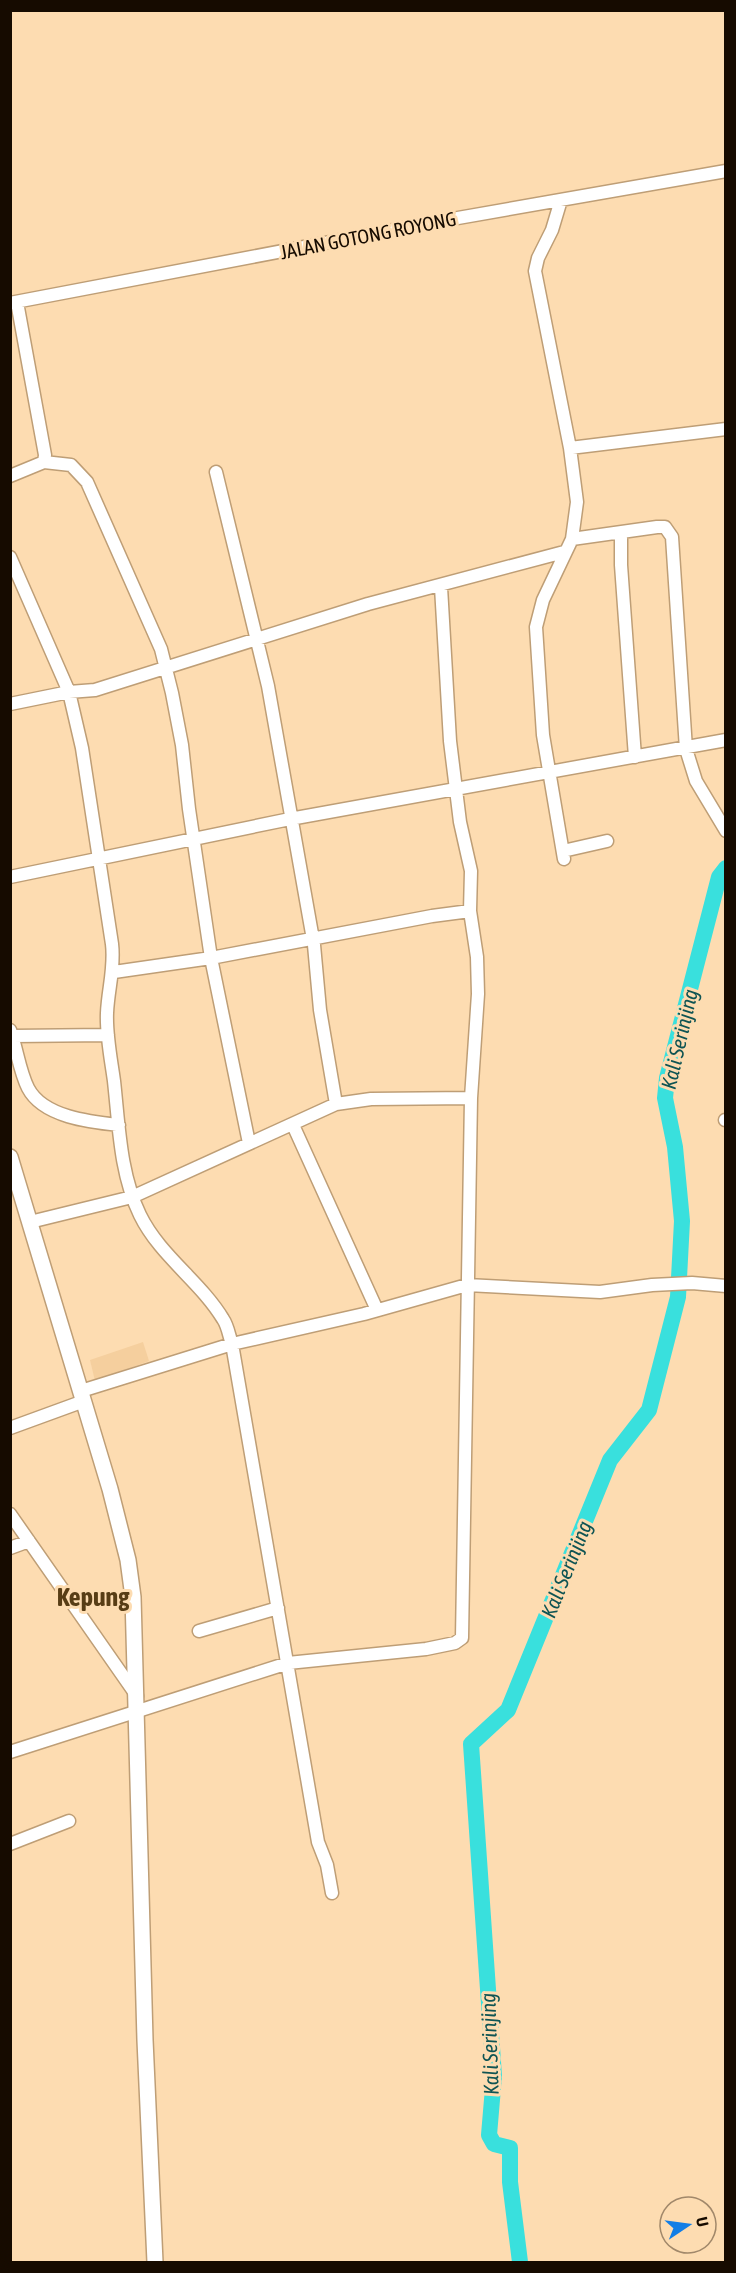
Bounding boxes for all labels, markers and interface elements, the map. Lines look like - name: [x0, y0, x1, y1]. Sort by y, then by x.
- street label: JALAN GOTONG ROYONG: [278, 207, 458, 263]
- water label: Kali Serinjing: [656, 987, 702, 1091]
- water label: Kali Serinjing: [536, 1517, 596, 1621]
- district label: Kepung: [57, 1582, 130, 1612]
- water label: Kali Serinjing: [475, 1993, 503, 2095]
- north arrow: [658, 2195, 718, 2255]
- text: U: [693, 2215, 712, 2228]

